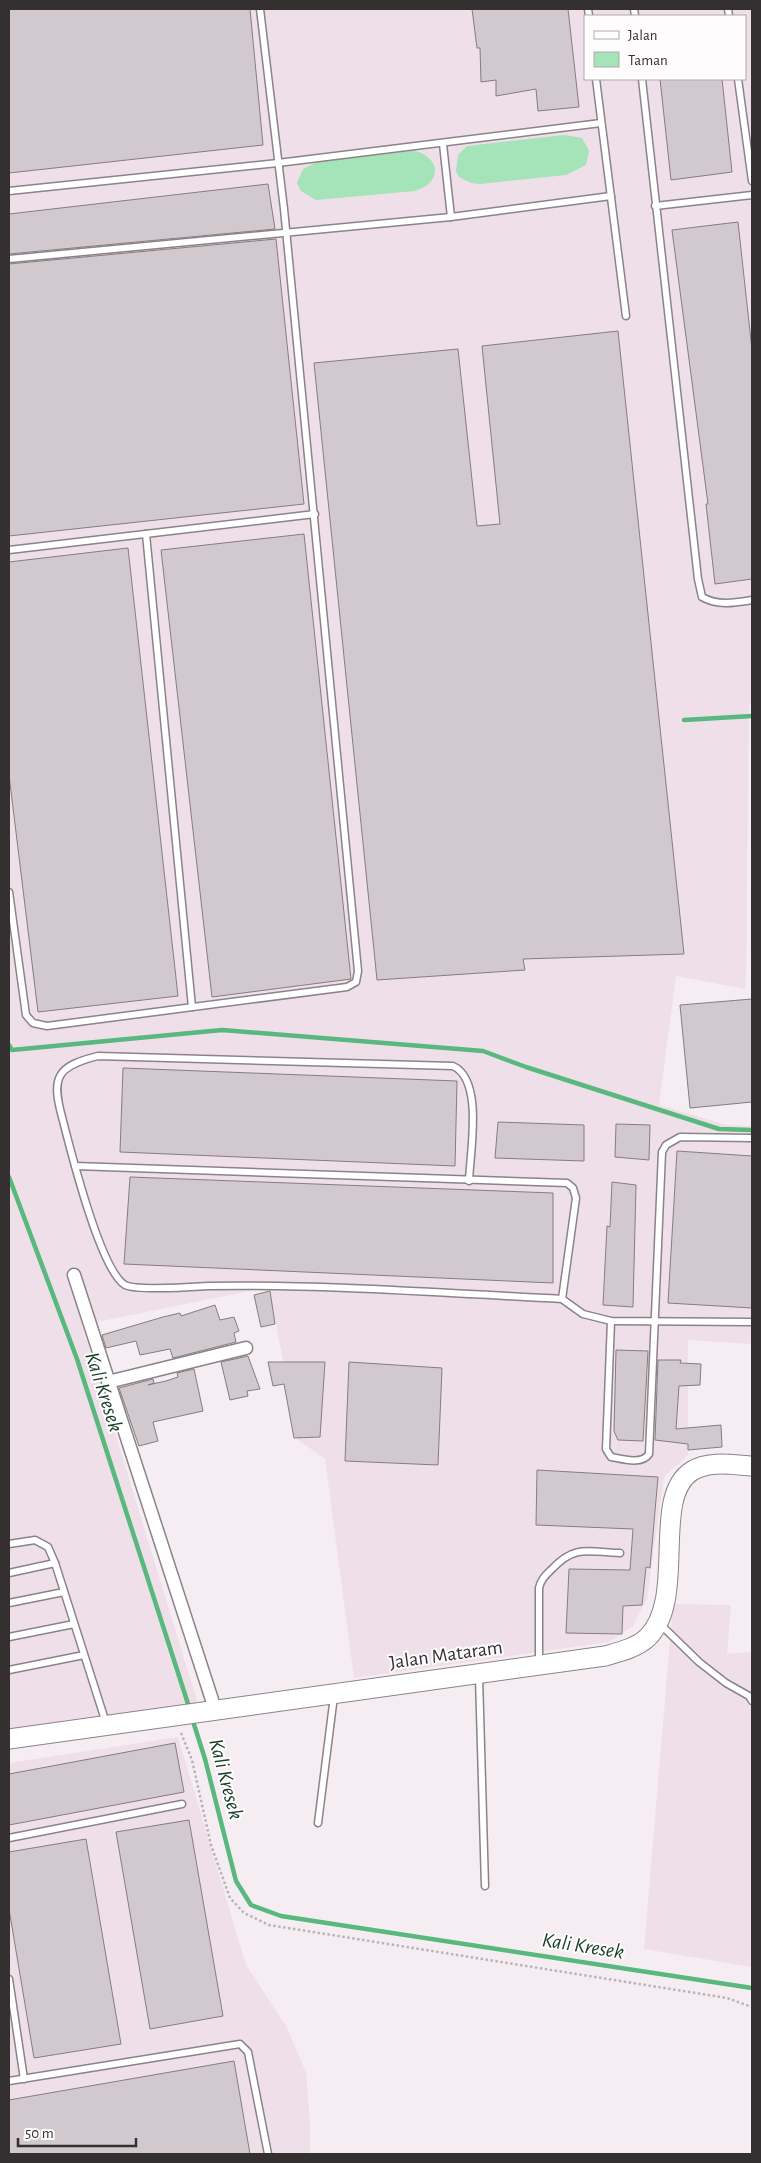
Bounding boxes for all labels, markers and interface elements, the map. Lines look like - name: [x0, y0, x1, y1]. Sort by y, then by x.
- legend: [584, 15, 746, 80]
- text: Jalan: [628, 28, 658, 43]
- text: Taman: [628, 53, 668, 68]
- water label: Kali Kresek: [81, 1350, 127, 1435]
- street label: Jalan Mataram: [388, 1637, 504, 1673]
- water label: Kali Kresek: [205, 1736, 247, 1822]
- water label: Kali Kresek: [541, 1929, 626, 1963]
- scale bar: [18, 2116, 135, 2148]
- text: 50 m: [25, 2126, 54, 2141]

